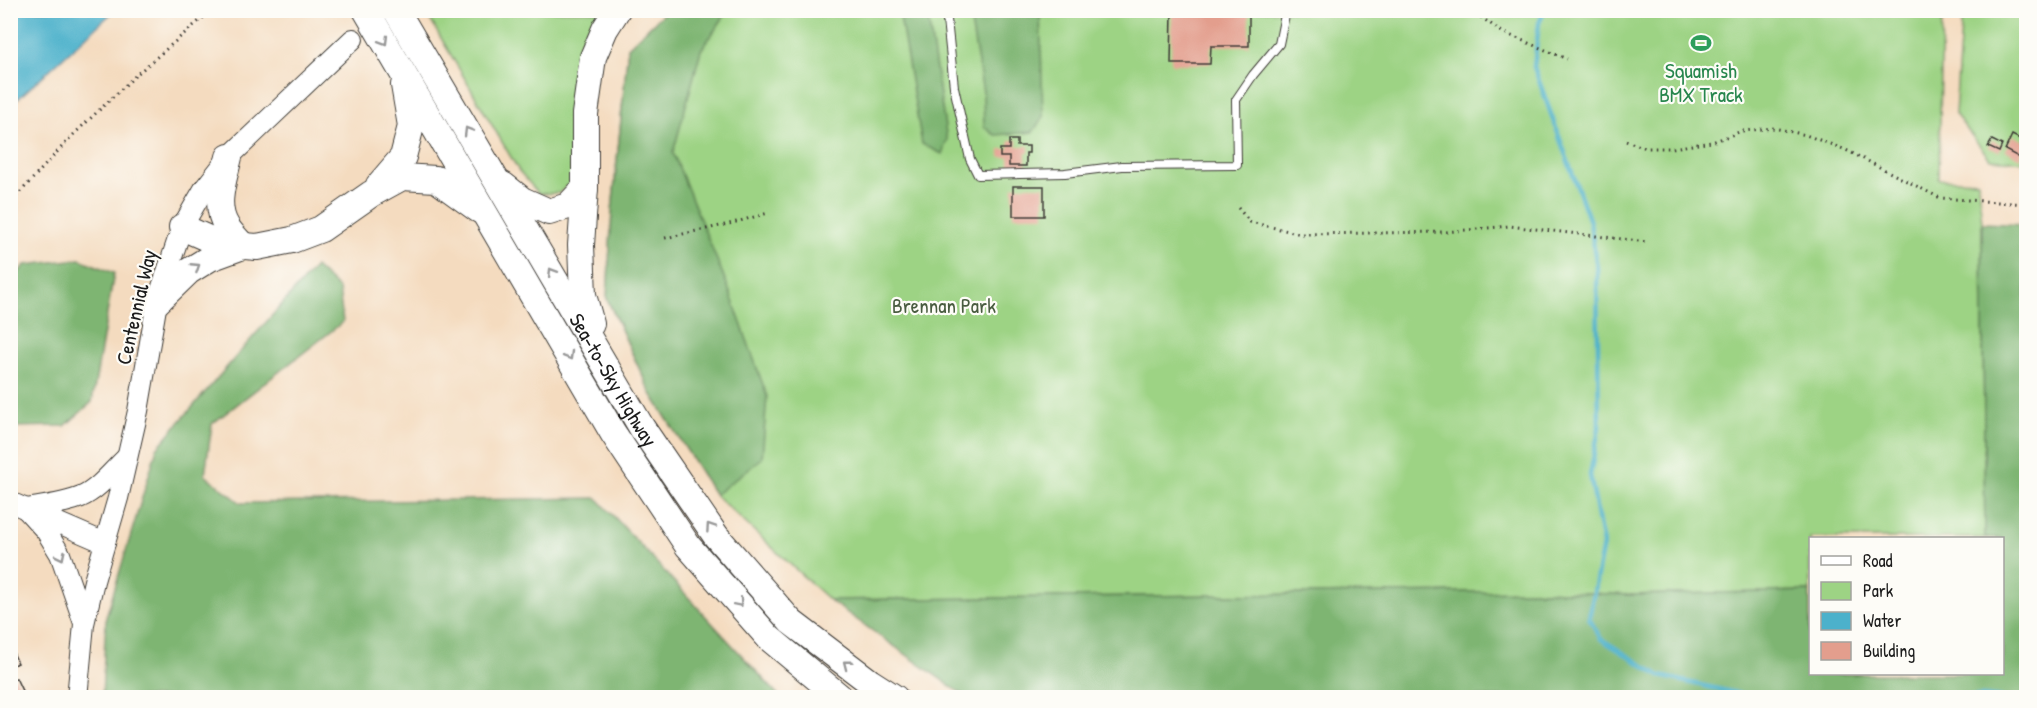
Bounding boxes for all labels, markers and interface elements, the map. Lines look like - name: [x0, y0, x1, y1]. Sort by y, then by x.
- sports icon: Squamish BMX Track: [1689, 31, 1713, 55]
- one-way arrow: [377, 35, 388, 45]
- place label: Squamish BMX Track: [1659, 56, 1743, 109]
- one-way arrow: [463, 127, 475, 137]
- street label: Centennial Way: [109, 246, 163, 367]
- one-way arrow: [189, 263, 200, 274]
- one-way arrow: [547, 268, 559, 278]
- park label: Brennan Park: [892, 291, 996, 320]
- street label: Sea-to-Sky Highway: [563, 307, 665, 452]
- one-way arrow: [562, 350, 573, 361]
- one-way arrow: [706, 522, 717, 533]
- legend: [1809, 537, 2004, 675]
- text: Road: [1863, 548, 1893, 573]
- one-way arrow: [53, 550, 65, 561]
- text: Park: [1863, 578, 1894, 603]
- one-way arrow: [731, 596, 742, 607]
- text: Water: [1863, 608, 1901, 633]
- text: Building: [1863, 638, 1915, 663]
- one-way arrow: [842, 661, 853, 672]

